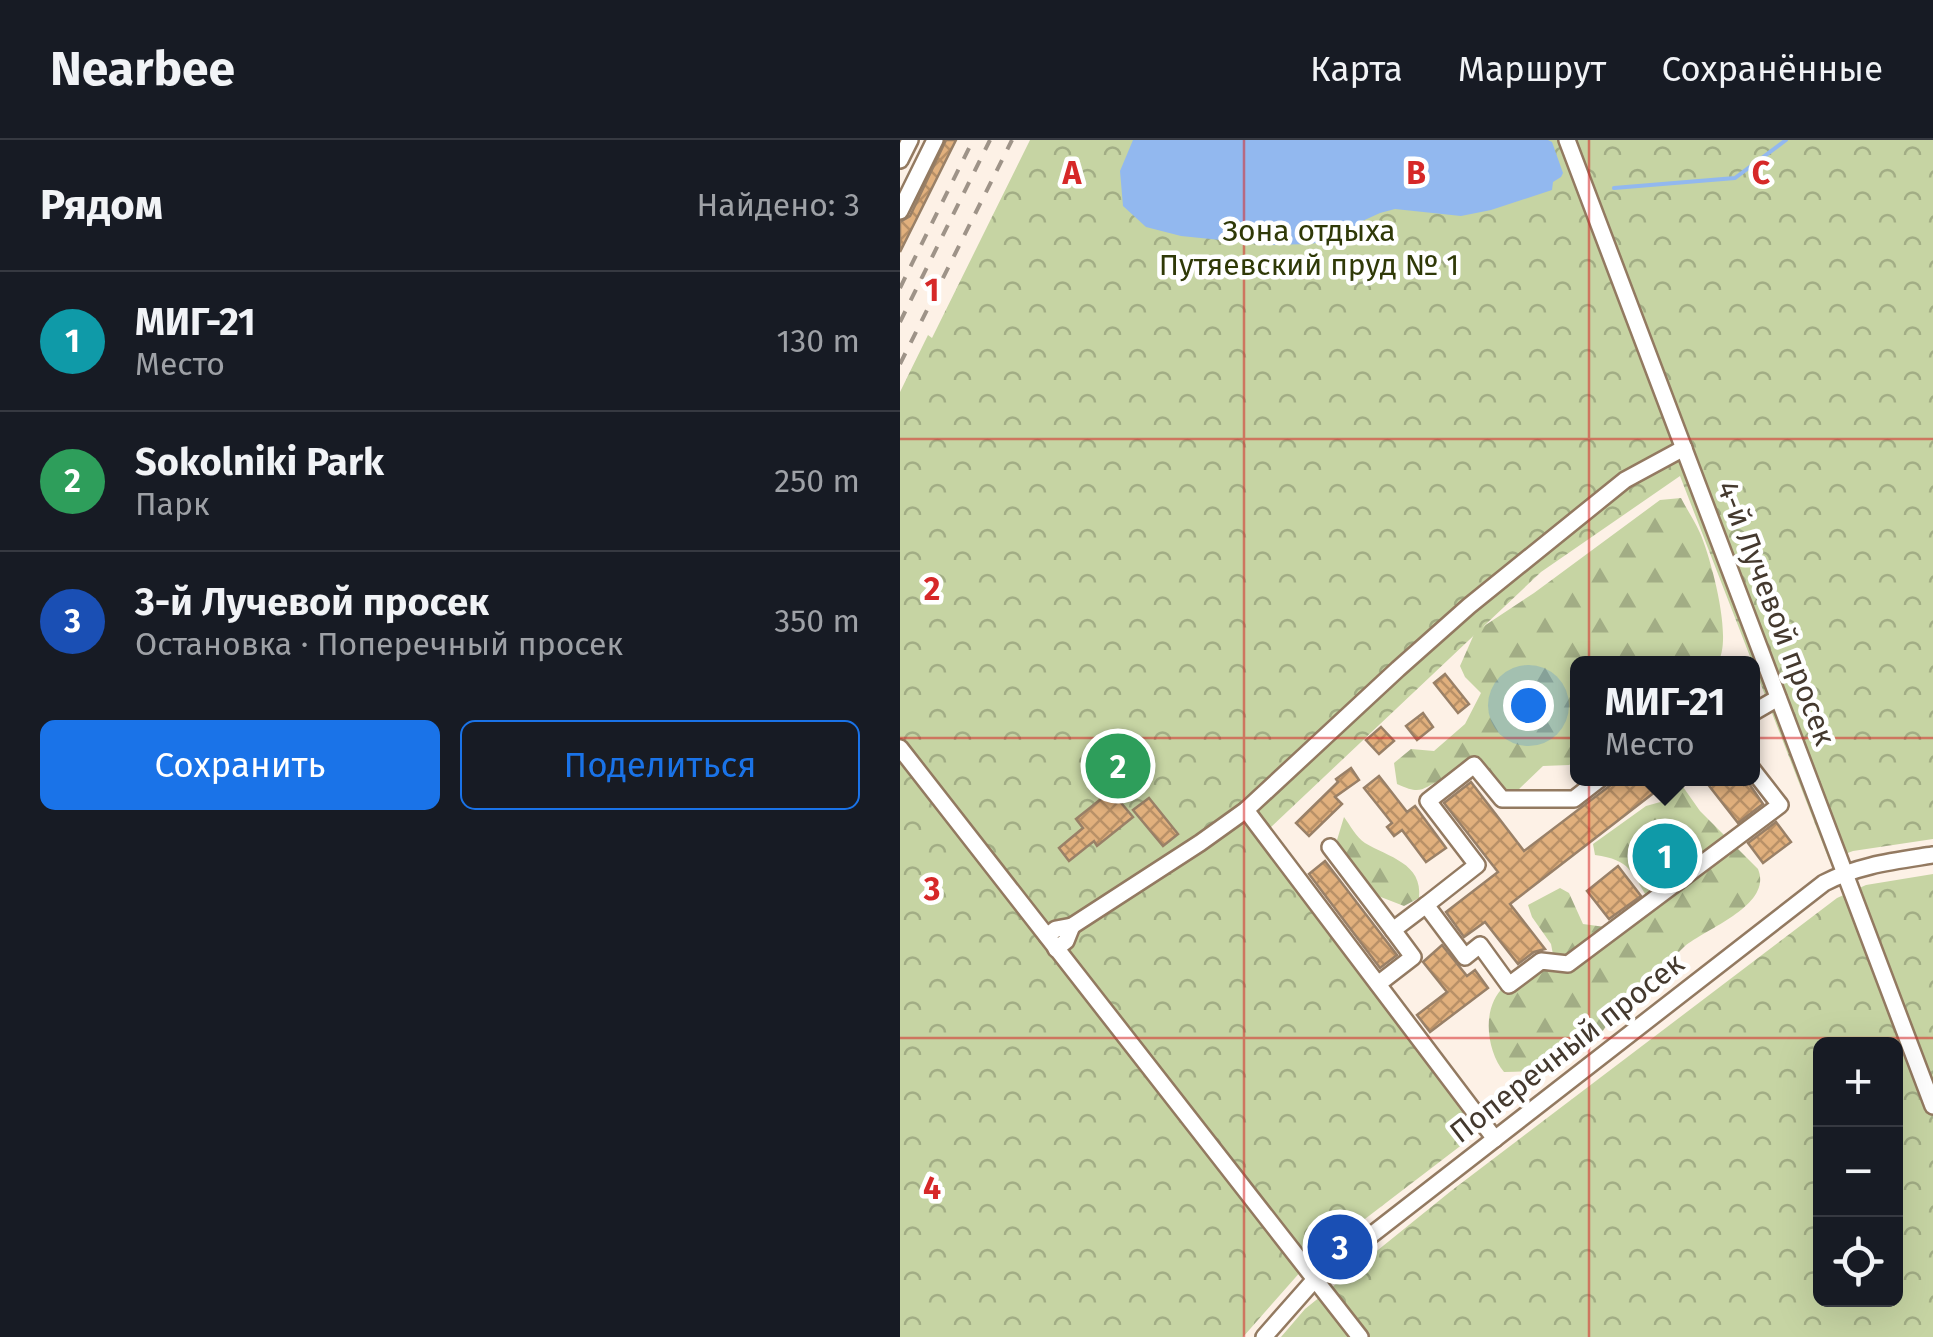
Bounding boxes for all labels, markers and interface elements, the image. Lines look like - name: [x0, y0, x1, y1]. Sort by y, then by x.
- text: Nearbee: [50, 40, 235, 98]
- text: Карта: [1310, 48, 1403, 90]
- text: Маршрут: [1458, 48, 1606, 90]
- text: Сохранённые: [1661, 48, 1883, 90]
- text: A: [1062, 154, 1083, 192]
- text: B: [1406, 154, 1426, 192]
- text: C: [1752, 154, 1771, 192]
- text: Рядом: [40, 180, 163, 230]
- text: Найдено: 3: [697, 186, 860, 224]
- park label: Зона отдыха Путяевский пруд № 1: [1159, 213, 1459, 283]
- text: 1: [925, 271, 939, 309]
- text: МИГ-21: [135, 299, 256, 345]
- text: 1: [65, 322, 80, 360]
- text: 130 m: [776, 322, 860, 360]
- text: Место: [135, 345, 225, 383]
- text: Sokolniki Park: [135, 439, 384, 485]
- text: 2: [64, 462, 81, 500]
- text: 250 m: [774, 462, 860, 500]
- street label: 4-й Лучевой просек: [1709, 476, 1843, 751]
- text: Парк: [135, 485, 210, 523]
- text: 2: [924, 570, 940, 608]
- text: 3-й Лучевой просек: [135, 579, 489, 625]
- text: 3: [64, 602, 81, 640]
- text: 350 m: [774, 602, 860, 640]
- text: Остановка · Поперечный просек: [135, 625, 623, 663]
- popup: [1570, 656, 1760, 786]
- text: МИГ-21: [1605, 679, 1725, 725]
- your location: [1503, 680, 1554, 731]
- button: Сохранить: [40, 720, 440, 810]
- button: Поделиться: [460, 720, 860, 810]
- text: Место: [1605, 725, 1695, 763]
- pin: 2: [1086, 728, 1150, 804]
- pin: 1: [1632, 818, 1698, 894]
- text: 3: [923, 870, 940, 908]
- street label: Поперечный просек: [1443, 945, 1692, 1151]
- map controls: [1813, 1037, 1903, 1307]
- button: +: [1813, 1037, 1903, 1127]
- button: −: [1813, 1127, 1903, 1217]
- text: 4: [923, 1169, 941, 1207]
- pin: 3: [1308, 1210, 1372, 1284]
- button: locate: [1813, 1217, 1903, 1307]

